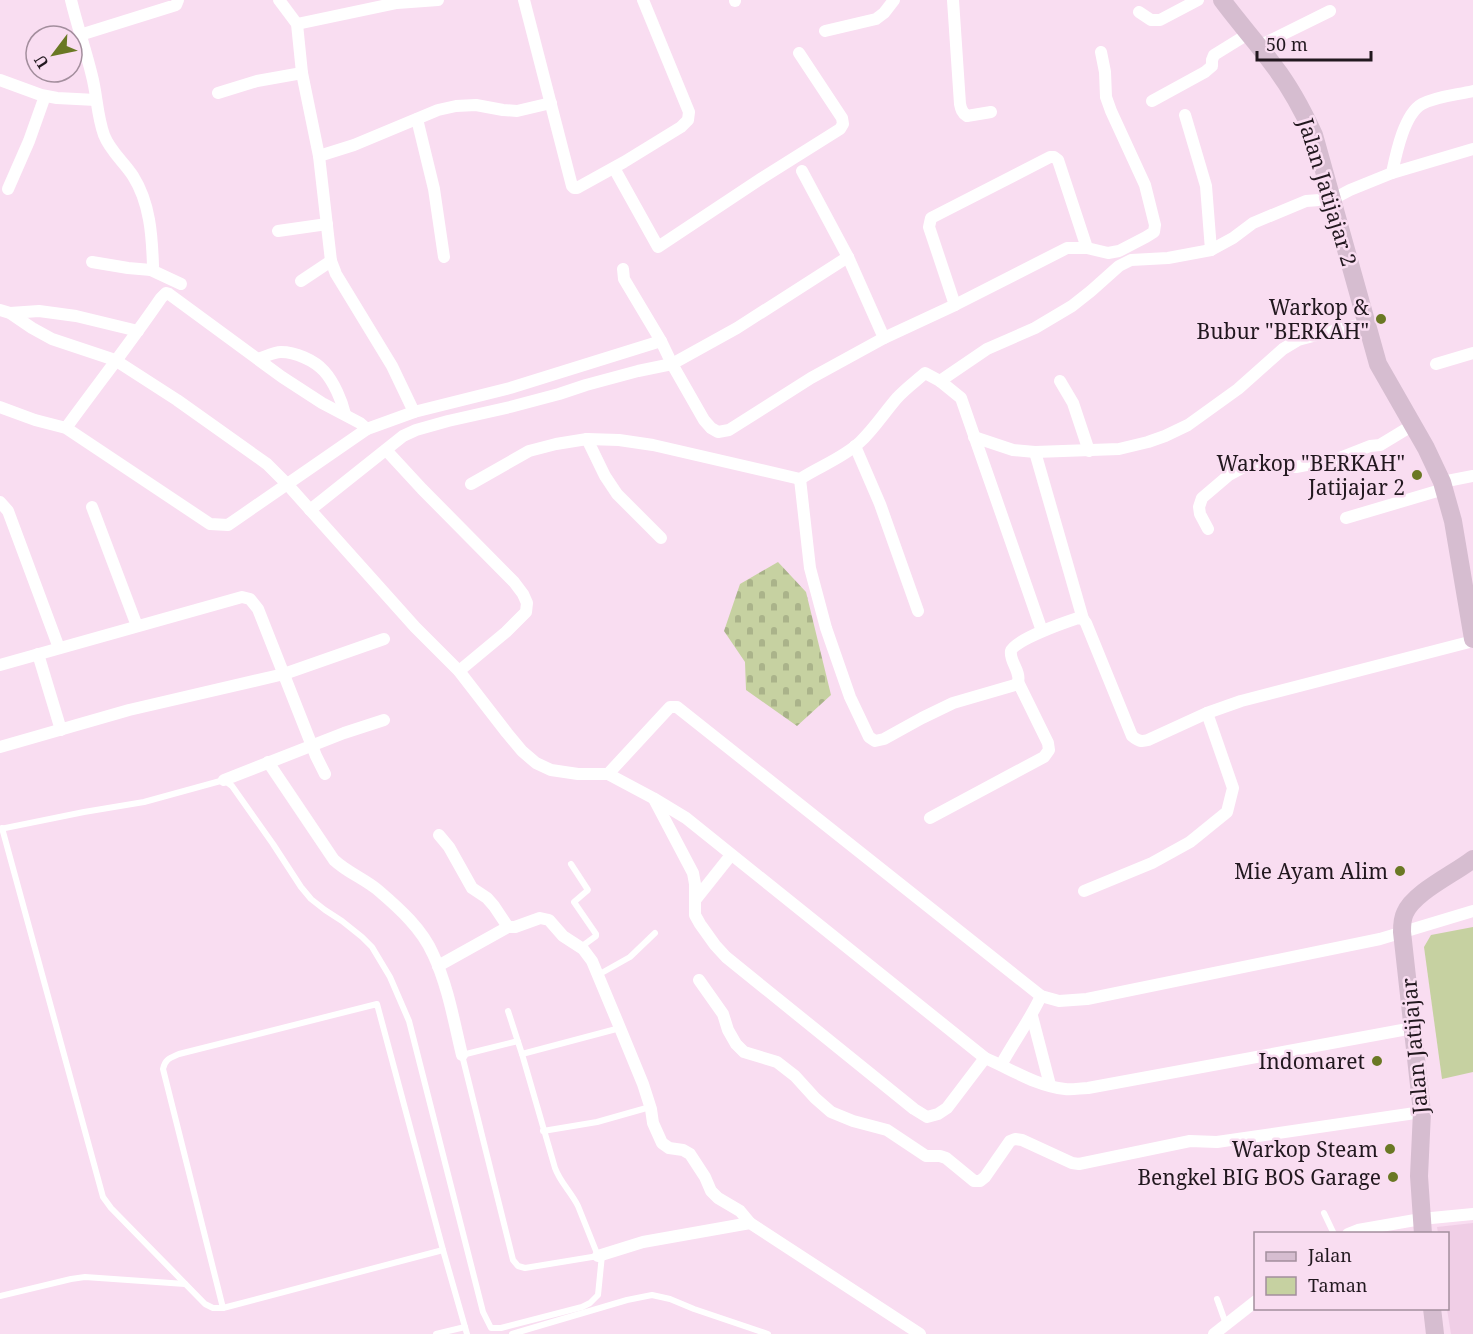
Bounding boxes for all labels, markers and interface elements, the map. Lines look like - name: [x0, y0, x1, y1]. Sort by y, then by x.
- north arrow: [24, 24, 84, 84]
- scale bar: [1257, 24, 1371, 62]
- text: 50 m: [1266, 32, 1308, 56]
- text: U: [29, 51, 54, 73]
- street label: Jalan Jatijajar 2: [1292, 114, 1364, 269]
- place label: Warkop & Bubur "BERKAH": [1196, 293, 1369, 345]
- marker: Warkop & Bubur "BERKAH": [1374, 312, 1388, 326]
- place label: Warkop "BERKAH" Jatijajar 2: [1217, 449, 1405, 501]
- marker: Warkop "BERKAH" Jatijajar 2: [1410, 468, 1424, 482]
- place label: Mie Ayam Alim: [1234, 857, 1388, 885]
- marker: Mie Ayam Alim: [1393, 864, 1407, 878]
- street label: Jalan Jatijajar: [1394, 977, 1434, 1116]
- place label: Indomaret: [1259, 1047, 1365, 1075]
- marker: Indomaret: [1370, 1054, 1384, 1068]
- place label: Warkop Steam: [1232, 1135, 1378, 1163]
- marker: Warkop Steam: [1383, 1142, 1397, 1156]
- place label: Bengkel BIG BOS Garage: [1137, 1163, 1381, 1191]
- marker: Bengkel BIG BOS Garage: [1386, 1170, 1400, 1184]
- legend: [1254, 1232, 1449, 1310]
- text: Jalan: [1307, 1243, 1352, 1267]
- text: Taman: [1308, 1273, 1368, 1297]

